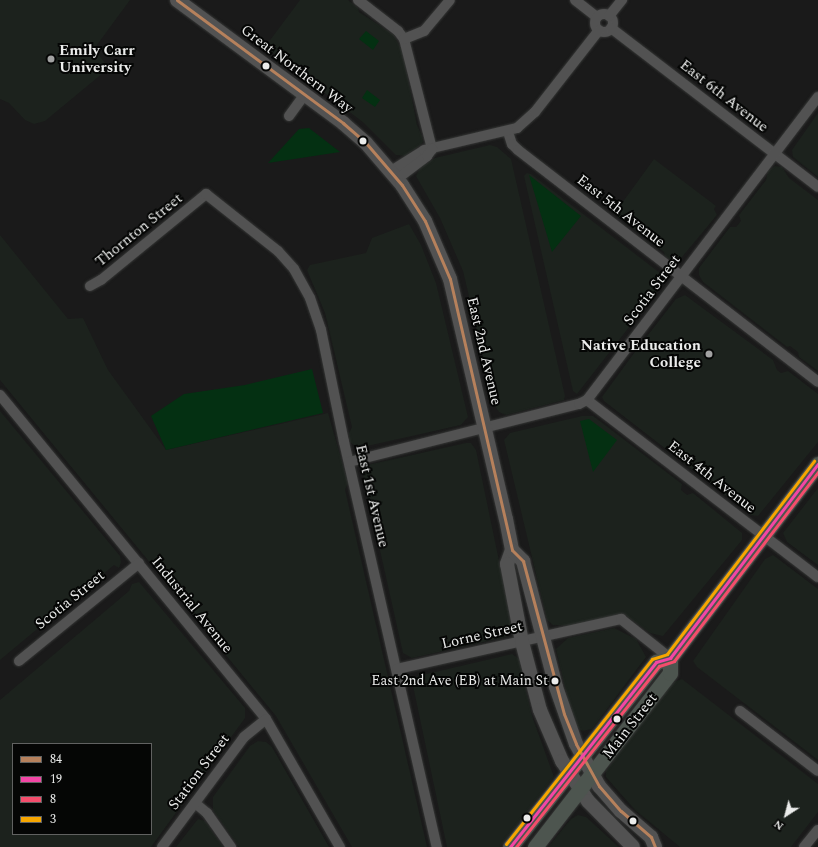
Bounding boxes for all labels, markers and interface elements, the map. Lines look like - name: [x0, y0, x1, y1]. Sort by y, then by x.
- street label: Great Northern Way: [237, 21, 357, 117]
- place label: Emily Carr University: [59, 41, 135, 76]
- marker: Emily Carr University: [46, 54, 56, 64]
- street label: East 6th Avenue: [676, 56, 772, 136]
- unlabelled marker: [261, 61, 271, 71]
- unlabelled marker: [358, 136, 368, 146]
- street label: East 5th Avenue: [573, 171, 669, 251]
- street label: Thornton Street: [92, 189, 186, 271]
- street label: Scotia Street: [620, 251, 684, 329]
- street label: East 2nd Avenue: [463, 295, 505, 407]
- place label: Native Education College: [581, 336, 701, 371]
- marker: Native Education College: [704, 349, 714, 359]
- street label: East 4th Avenue: [664, 437, 760, 517]
- street label: East 1st Avenue: [351, 443, 393, 549]
- street label: Industrial Avenue: [148, 553, 236, 657]
- street label: Scotia Street: [32, 567, 108, 633]
- street label: Lorne Street: [440, 617, 524, 653]
- place label: East 2nd Ave (EB) at Main St: [371, 673, 548, 689]
- marker: East 2nd Ave (EB) at Main St: [550, 676, 560, 686]
- street label: Main Street: [599, 690, 661, 762]
- unlabelled marker: [612, 714, 622, 724]
- street label: Station Street: [165, 730, 233, 814]
- legend: [12, 743, 152, 835]
- text: 84: [50, 750, 62, 769]
- text: 19: [50, 770, 62, 789]
- text: 8: [50, 790, 56, 809]
- north arrow: [766, 795, 806, 835]
- text: 3: [50, 810, 56, 829]
- unlabelled marker: [522, 813, 532, 823]
- unlabelled marker: [628, 816, 638, 826]
- text: N: [770, 816, 787, 835]

